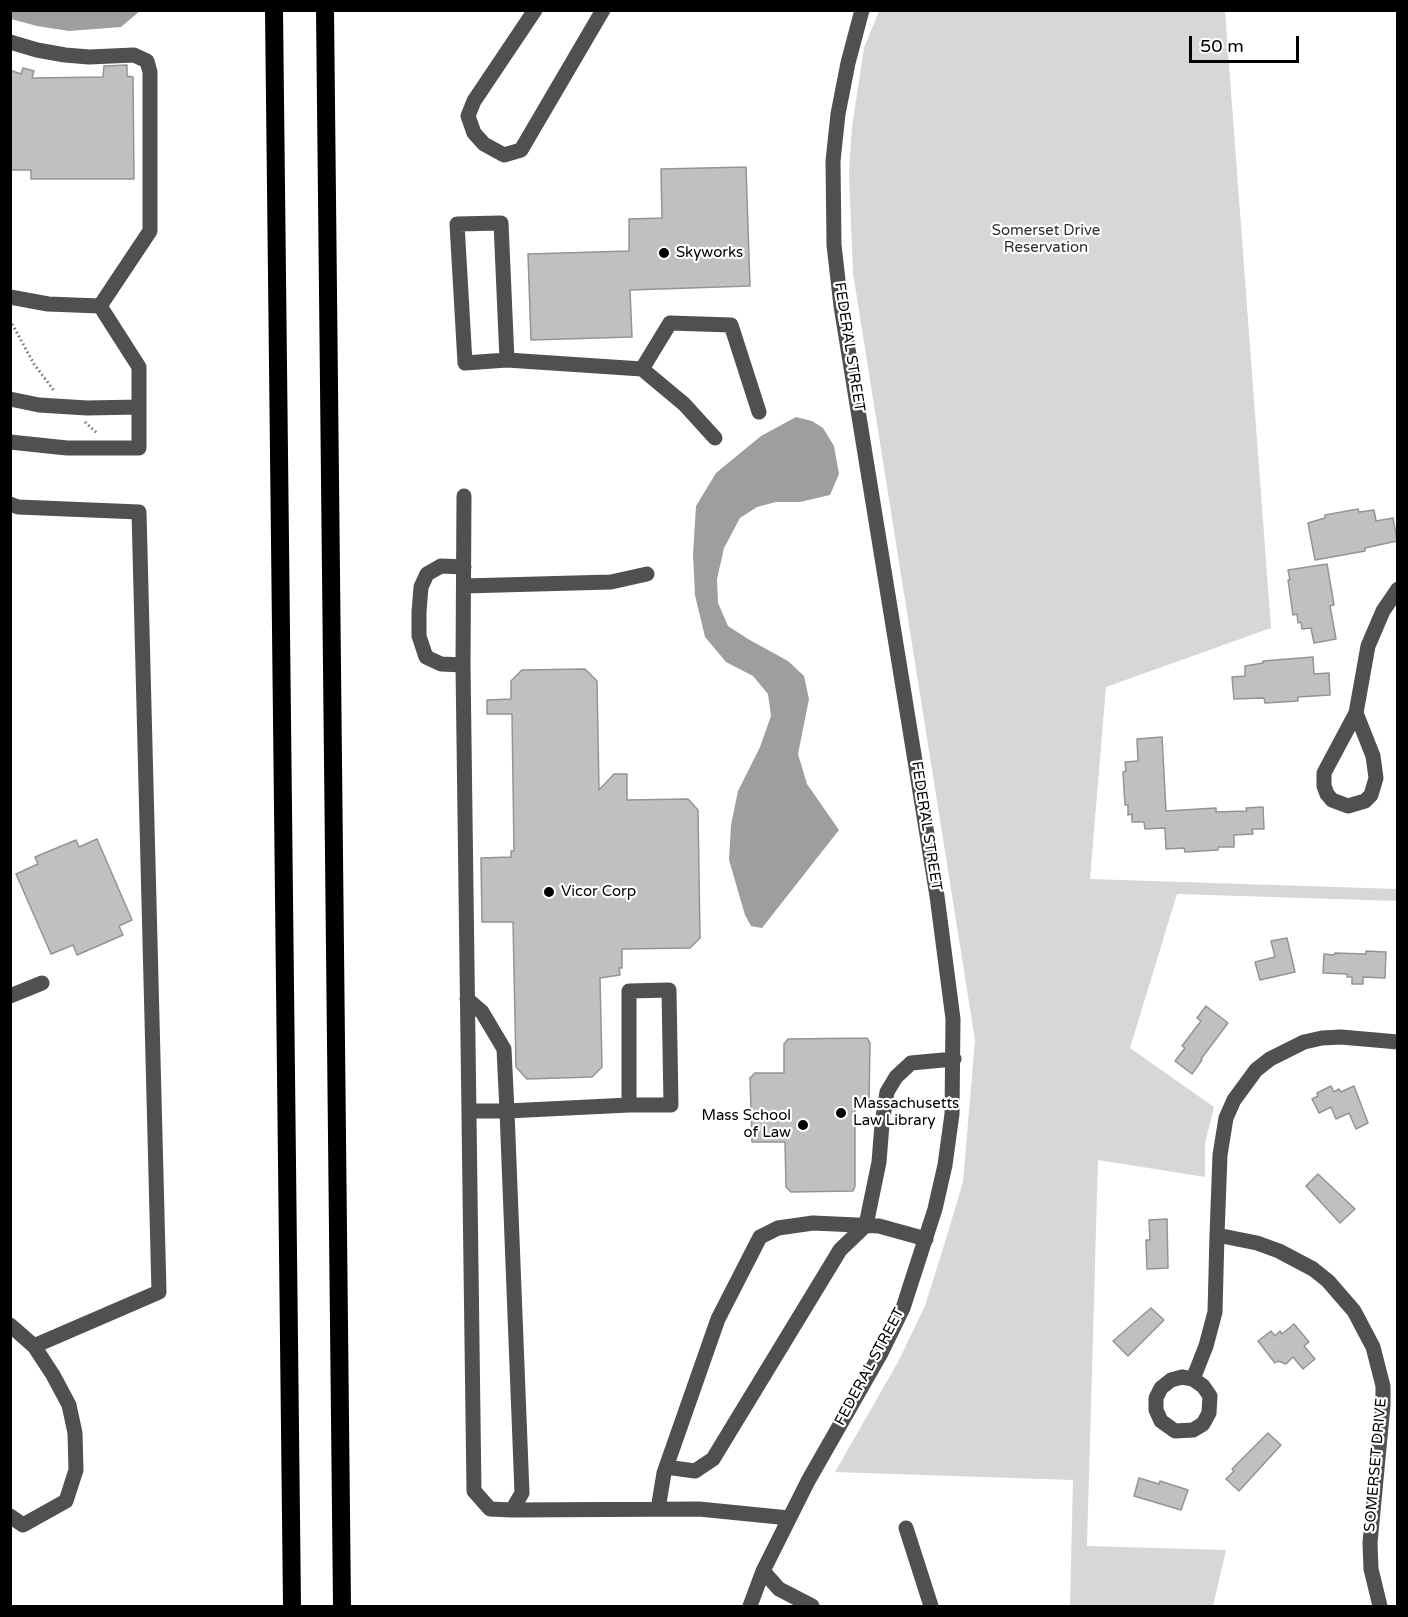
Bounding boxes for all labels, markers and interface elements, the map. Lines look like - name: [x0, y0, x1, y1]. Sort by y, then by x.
- scale bar: [1192, 24, 1302, 62]
- text: 50 m: [1200, 35, 1244, 57]
- park label: Somerset Drive Reservation: [992, 222, 1100, 257]
- place label: Skyworks: [676, 244, 743, 262]
- marker: Skyworks: [657, 246, 671, 260]
- street label: FEDERAL STREET: [830, 281, 868, 413]
- street label: FEDERAL STREET: [907, 760, 945, 892]
- place label: Vicor Corp: [561, 883, 636, 901]
- marker: Vicor Corp: [542, 885, 556, 899]
- place label: Massachusetts Law Library: [853, 1095, 959, 1130]
- marker: Massachusetts Law Library: [834, 1106, 848, 1120]
- place label: Mass School of Law: [701, 1107, 791, 1142]
- marker: Mass School of Law: [796, 1118, 810, 1132]
- street label: FEDERAL STREET: [831, 1305, 909, 1429]
- street label: SOMERSET DRIVE: [1361, 1397, 1391, 1533]

